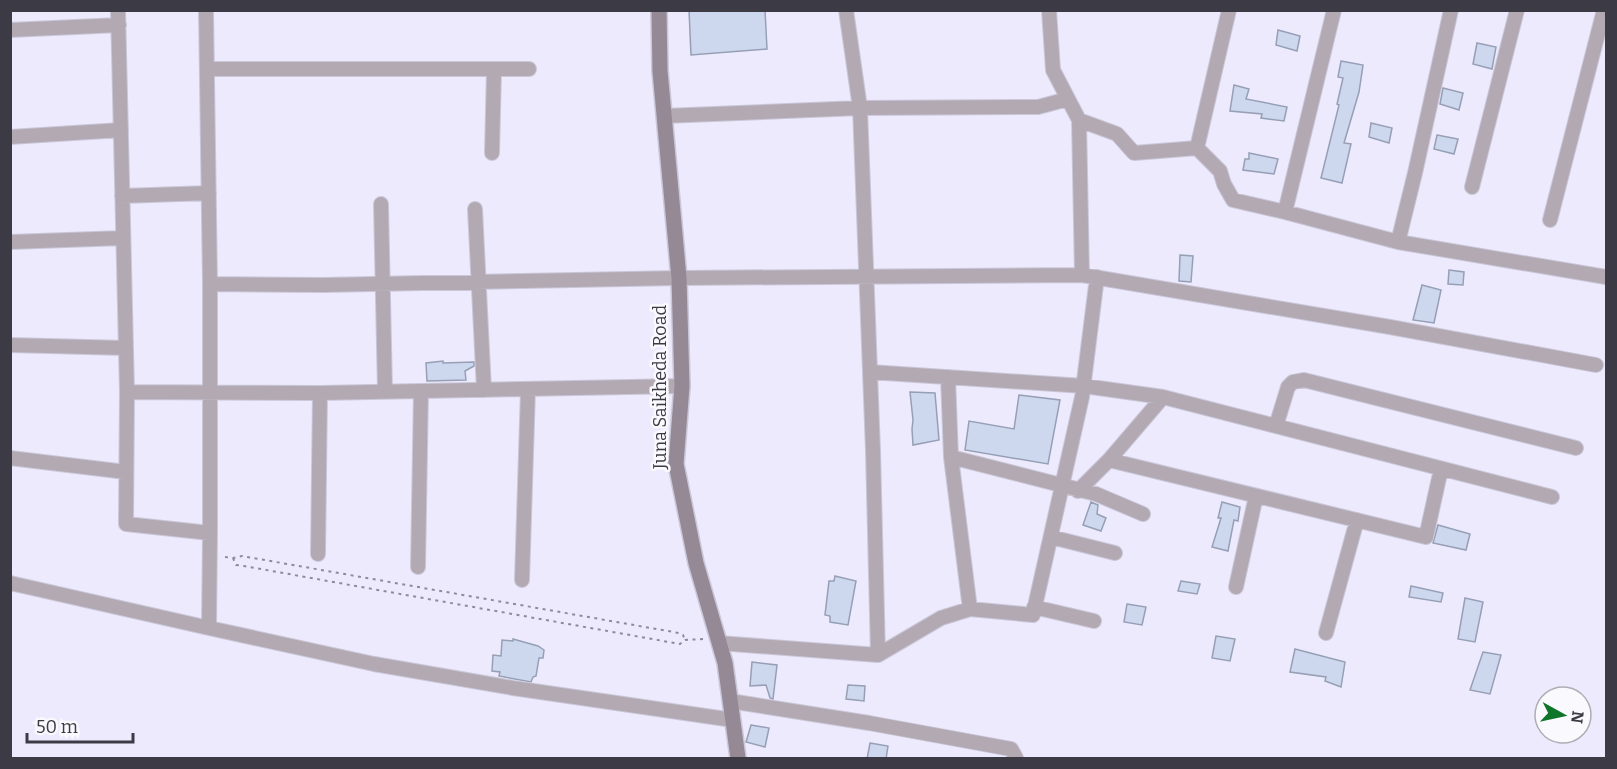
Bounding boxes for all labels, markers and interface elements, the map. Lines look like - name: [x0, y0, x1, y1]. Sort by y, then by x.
- street label: Juna Saikheda Road: [649, 304, 671, 470]
- north arrow: [1533, 685, 1593, 745]
- scale bar: [27, 706, 134, 744]
- text: N: [1567, 710, 1588, 724]
- text: 50 m: [36, 716, 78, 738]

